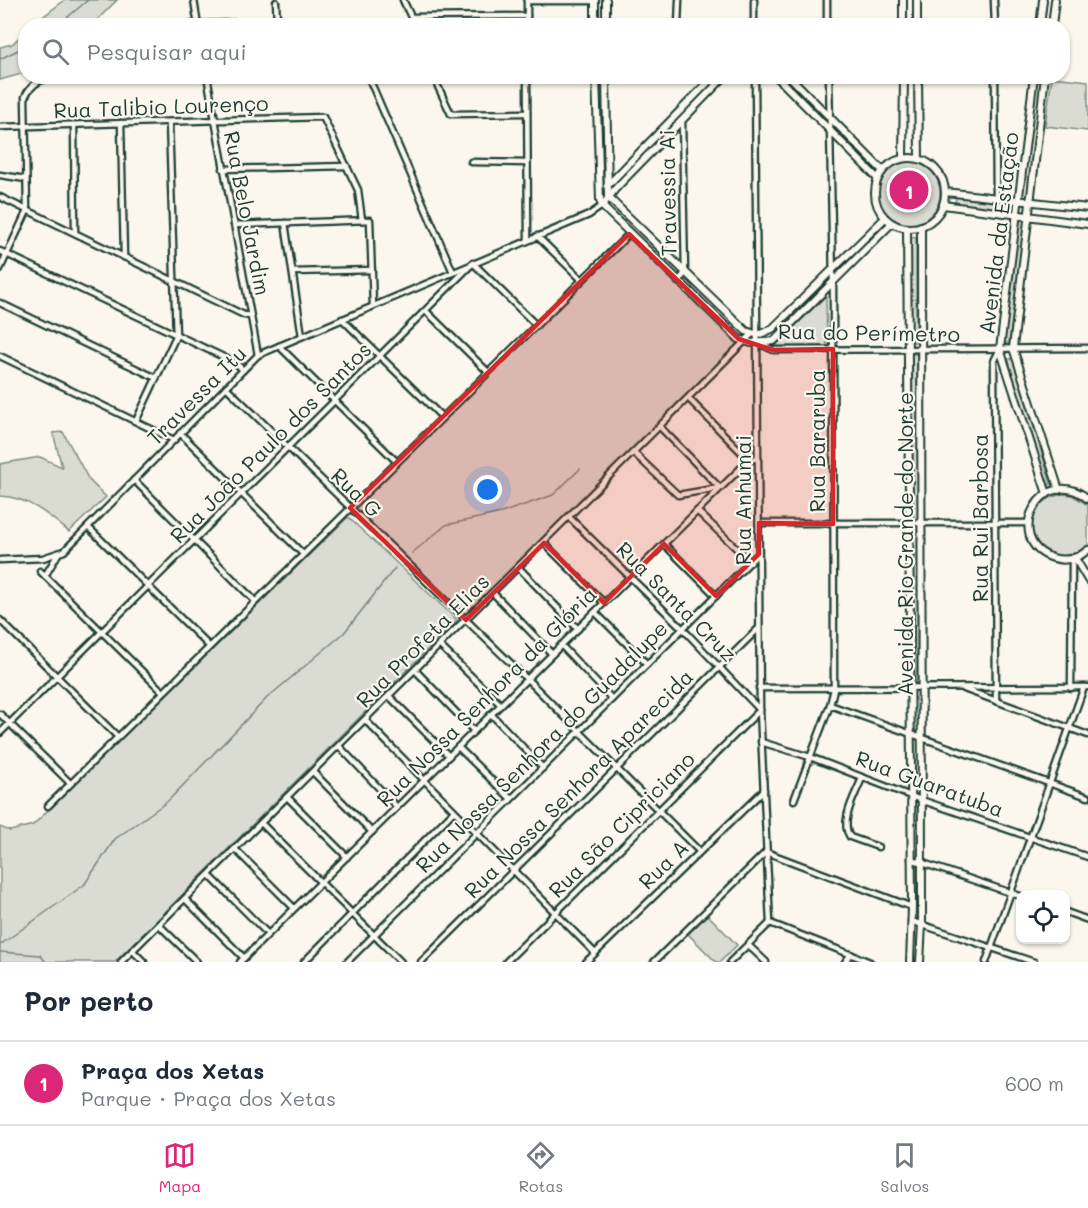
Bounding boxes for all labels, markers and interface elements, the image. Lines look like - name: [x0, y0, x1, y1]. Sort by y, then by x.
- search box: [18, 18, 1070, 84]
- icon: search: [39, 35, 72, 68]
- text: Pesquisar aqui: [87, 37, 247, 66]
- street label: Rua Talibio Lourenço: [53, 89, 269, 123]
- street label: Rua Belo Jardim: [219, 129, 277, 297]
- street label: Travessia Ai: [652, 129, 682, 257]
- street label: Avenida da Estação: [972, 130, 1024, 336]
- pin: 1: [890, 168, 928, 213]
- street label: Rua do Perímetro: [778, 317, 960, 347]
- street label: Rua João Paulo dos Santos: [164, 336, 376, 548]
- street label: Travessa Itu: [141, 340, 251, 450]
- street label: Rua Bararuba: [803, 370, 830, 513]
- street label: Avenida Rio Grande do Norte: [891, 392, 918, 696]
- street label: Rua Rui Barbosa: [966, 434, 993, 602]
- street label: Rua Anhumai: [729, 435, 756, 565]
- street label: Rua G: [326, 461, 388, 523]
- your location: [473, 475, 502, 504]
- street label: Rua Santa Cruz: [611, 535, 743, 667]
- street label: Rua Profeta Elias: [350, 568, 494, 712]
- street label: Rua Nossa Senhora da Glória: [370, 580, 602, 812]
- street label: Rua Nossa Senhora do Guadalupe: [409, 614, 673, 878]
- street label: Rua Nossa Senhora Aparecida: [458, 663, 698, 903]
- street label: Rua Guaratuba: [852, 744, 1008, 822]
- street label: Rua São Cipriciano: [542, 745, 700, 903]
- street label: Rua A: [632, 834, 694, 894]
- map controls: [1016, 890, 1070, 944]
- button: locate: [1016, 890, 1070, 944]
- text: Por perto: [24, 984, 153, 1018]
- text: Praça dos Xetas: [81, 1056, 264, 1085]
- text: 1: [39, 1070, 48, 1096]
- text: 600 m: [1005, 1070, 1064, 1096]
- text: Parque · Praça dos Xetas: [81, 1085, 336, 1111]
- tab: Mapa: [159, 1139, 201, 1196]
- tab: Rotas: [519, 1139, 563, 1196]
- tab: Salvos: [881, 1139, 929, 1196]

